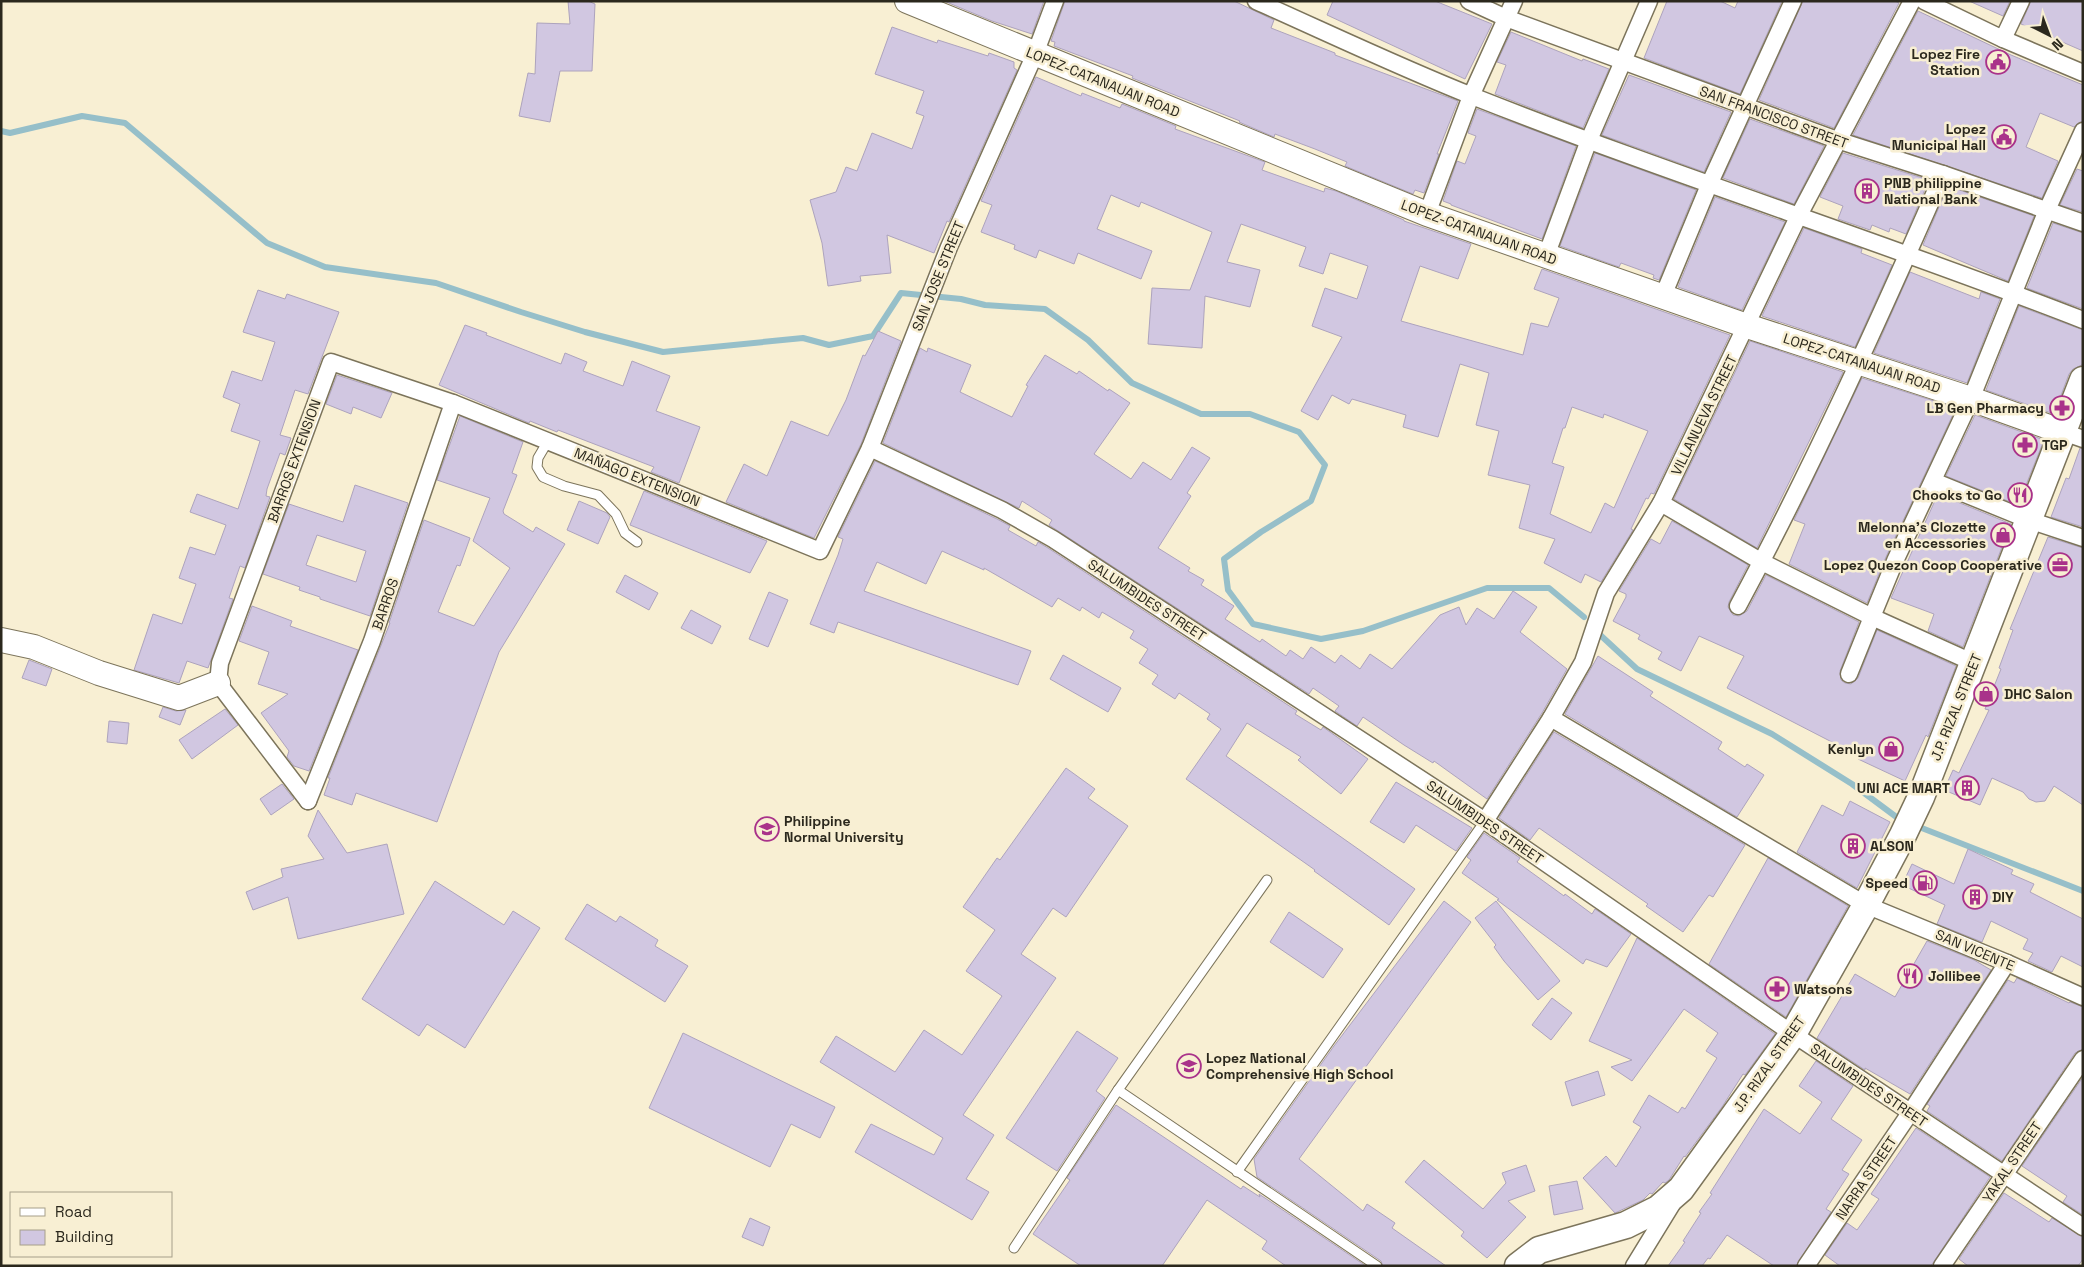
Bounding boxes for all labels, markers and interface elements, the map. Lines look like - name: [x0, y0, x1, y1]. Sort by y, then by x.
- north arrow: [2024, 10, 2074, 60]
- text: N: [2048, 35, 2067, 54]
- street label: LOPEZ-CATANAUAN ROAD: [1023, 43, 1183, 121]
- place label: Lopez Fire Station: [1912, 45, 1980, 79]
- public building icon: Lopez Fire Station: [1985, 49, 2011, 75]
- street label: SAN FRANCISCO STREET: [1697, 82, 1851, 152]
- place label: Lopez Municipal Hall: [1892, 120, 1986, 154]
- public building icon: Lopez Municipal Hall: [1991, 124, 2017, 150]
- place label: PNB philippine National Bank: [1884, 174, 1982, 208]
- building icon: PNB philippine National Bank: [1854, 178, 1880, 204]
- street label: LOPEZ-CATANAUAN ROAD: [1399, 195, 1559, 269]
- street label: SAN JOSE STREET: [908, 218, 968, 334]
- street label: LOPEZ-CATANAUAN ROAD: [1781, 329, 1943, 397]
- street label: VILLANUEVA STREET: [1667, 352, 1741, 478]
- pharmacy icon: LB Gen Pharmacy: [2049, 395, 2075, 421]
- street label: BARROS EXTENSION: [263, 397, 325, 525]
- place label: LB Gen Pharmacy: [1927, 399, 2044, 417]
- pharmacy icon: TGP: [2012, 432, 2038, 458]
- place label: TGP: [2042, 436, 2068, 454]
- street label: MAÑAGO EXTENSION: [572, 444, 702, 510]
- restaurant icon: Chooks to Go: [2007, 482, 2033, 508]
- place label: Chooks to Go: [1913, 486, 2002, 504]
- place label: Melonna's Clozette en Accessories: [1858, 518, 1986, 552]
- shop icon: Melonna's Clozette en Accessories: [1990, 522, 2016, 548]
- office icon: Lopez Quezon Coop Cooperative: [2047, 552, 2073, 578]
- street label: SALUMBIDES STREET: [1084, 555, 1210, 645]
- place label: Lopez Quezon Coop Cooperative: [1824, 556, 2042, 574]
- street label: BARROS: [368, 576, 402, 632]
- street label: J.P. RIZAL STREET: [1926, 651, 1986, 763]
- shop icon: DHC Salon: [1973, 681, 1999, 707]
- place label: DHC Salon: [2004, 685, 2073, 703]
- shop icon: Kenlyn: [1878, 736, 1904, 762]
- place label: Kenlyn: [1828, 740, 1874, 758]
- building icon: UNI ACE MART: [1954, 775, 1980, 801]
- street label: SALUMBIDES STREET: [1423, 776, 1547, 868]
- place label: UNI ACE MART: [1857, 779, 1950, 797]
- place label: Philippine Normal University: [784, 812, 904, 846]
- school or university icon: Philippine Normal University: [754, 816, 780, 842]
- building icon: ALSON: [1840, 833, 1866, 859]
- place label: ALSON: [1870, 837, 1914, 855]
- fuel station icon: Speed: [1912, 870, 1938, 896]
- place label: Speed: [1865, 874, 1908, 892]
- building icon: DIY: [1962, 884, 1988, 910]
- place label: DIY: [1992, 888, 2014, 906]
- street label: SAN VICENTE: [1933, 925, 2017, 975]
- restaurant icon: Jollibee: [1897, 963, 1923, 989]
- place label: Jollibee: [1928, 967, 1981, 985]
- pharmacy icon: Watsons: [1764, 976, 1790, 1002]
- place label: Watsons: [1794, 980, 1852, 998]
- street label: J.P. RIZAL STREET: [1729, 1012, 1809, 1116]
- street label: SALUMBIDES STREET: [1807, 1039, 1931, 1131]
- place label: Lopez National Comprehensive High School: [1206, 1049, 1394, 1083]
- school or university icon: Lopez National Comprehensive High School: [1176, 1053, 1202, 1079]
- street label: YAKAL STREET: [1978, 1118, 2046, 1206]
- street label: NARRA STREET: [1831, 1133, 1901, 1223]
- legend: [10, 1192, 172, 1257]
- text: Road: [55, 1202, 92, 1221]
- text: Building: [55, 1227, 114, 1246]

